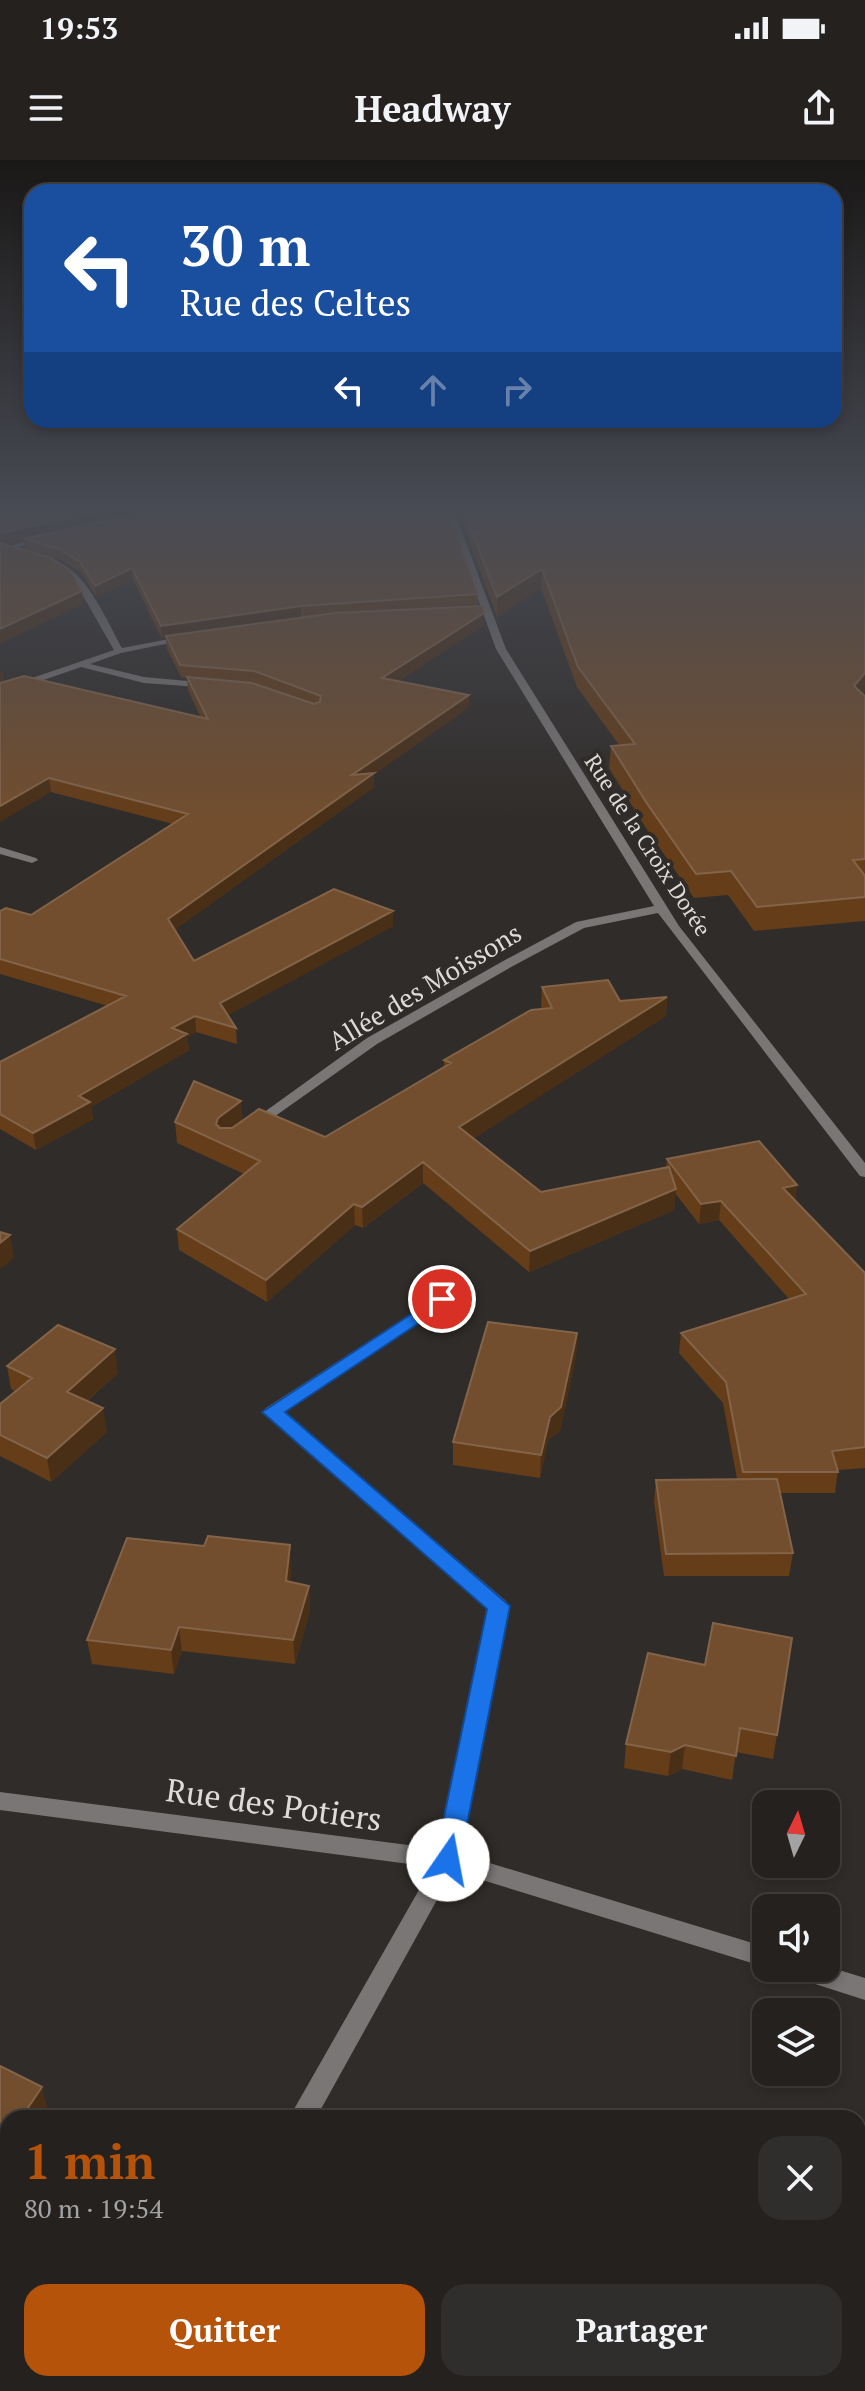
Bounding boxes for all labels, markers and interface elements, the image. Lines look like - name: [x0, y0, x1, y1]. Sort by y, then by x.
- text: 19:53: [40, 8, 118, 48]
- text: Headway: [355, 85, 510, 132]
- icon: menu: [24, 86, 68, 130]
- icon: share: [797, 86, 841, 130]
- text: 30 m: [180, 208, 310, 282]
- icon: left: [48, 216, 152, 320]
- text: Rue des Celtes: [180, 279, 411, 326]
- icon: left: [327, 368, 371, 412]
- icon: ahead: [411, 368, 455, 412]
- icon: right: [495, 368, 539, 412]
- street label: Rue de la Croix Dorée: [579, 748, 718, 941]
- street label: Allée des Moissons: [322, 915, 527, 1057]
- pin: [408, 1265, 476, 1333]
- icon: arrive: [420, 1277, 464, 1321]
- street label: Rue des Potiers: [164, 1768, 385, 1840]
- north arrow: [752, 1790, 840, 1878]
- map controls: [752, 1790, 840, 2086]
- position arrow: [406, 1818, 490, 1902]
- button: sound: [752, 1894, 840, 1982]
- button: layers: [752, 1998, 840, 2086]
- text: 1 min: [24, 2129, 155, 2193]
- button: close: [758, 2136, 842, 2220]
- text: 80 m · 19:54: [24, 2191, 163, 2225]
- button: Quitter: [24, 2284, 425, 2376]
- button: Partager: [441, 2284, 842, 2376]

